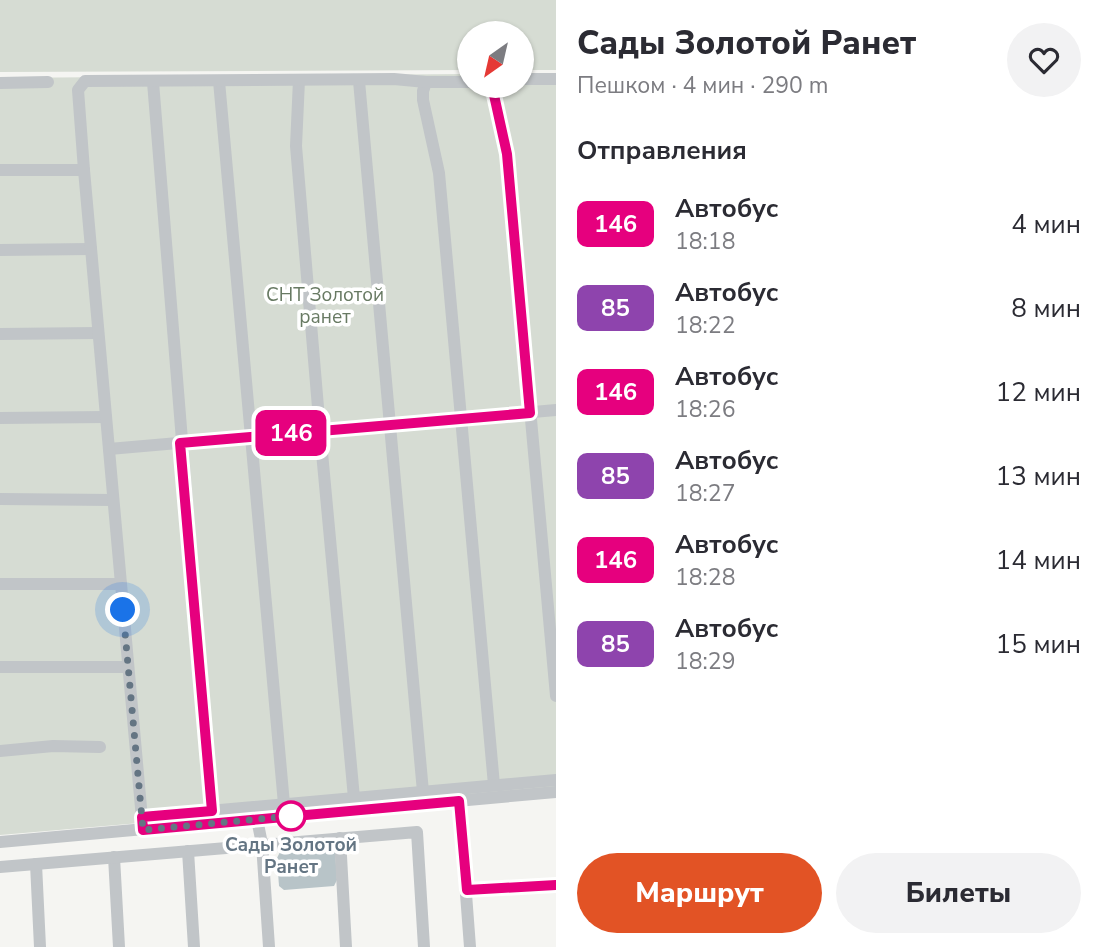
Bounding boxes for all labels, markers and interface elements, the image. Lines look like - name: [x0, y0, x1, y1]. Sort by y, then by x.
- north arrow: [457, 21, 534, 98]
- map controls: [457, 21, 534, 98]
- text: Сады Золотой Ранет: [577, 21, 916, 66]
- button: heart: [1007, 23, 1081, 97]
- text: Пешком · 4 мин · 290 m: [577, 70, 828, 101]
- text: Отправления: [577, 133, 747, 168]
- text: Автобус: [675, 191, 778, 226]
- text: 4 мин: [1011, 207, 1081, 242]
- text: 146: [594, 208, 637, 240]
- text: 18:18: [675, 226, 735, 257]
- text: Автобус: [675, 275, 778, 310]
- park label: СНТ Золотой ранет: [266, 282, 384, 330]
- text: 8 мин: [1011, 291, 1081, 326]
- text: 85: [601, 292, 630, 324]
- text: 18:22: [675, 310, 735, 341]
- text: Автобус: [675, 359, 778, 394]
- text: 12 мин: [996, 375, 1081, 410]
- text: 146: [594, 376, 637, 408]
- text: 18:26: [675, 394, 735, 425]
- line badge: 146: [251, 410, 331, 456]
- text: 146: [269, 417, 313, 449]
- text: Автобус: [675, 443, 778, 478]
- text: 13 мин: [996, 459, 1081, 494]
- text: 85: [601, 460, 630, 492]
- text: 18:27: [675, 478, 735, 509]
- text: Автобус: [675, 527, 778, 562]
- text: 14 мин: [996, 543, 1081, 578]
- text: 146: [594, 544, 637, 576]
- text: 18:28: [675, 562, 735, 593]
- your location: [105, 592, 140, 627]
- text: Автобус: [675, 611, 778, 646]
- text: 15 мин: [996, 627, 1081, 662]
- text: 85: [601, 628, 630, 660]
- text: 18:29: [675, 646, 735, 677]
- marker: Сады Золотой Ранет: [276, 801, 306, 831]
- place label: Сады Золотой Ранет: [225, 832, 357, 880]
- button: Маршрут: [577, 853, 822, 933]
- button: Билеты: [836, 853, 1081, 933]

